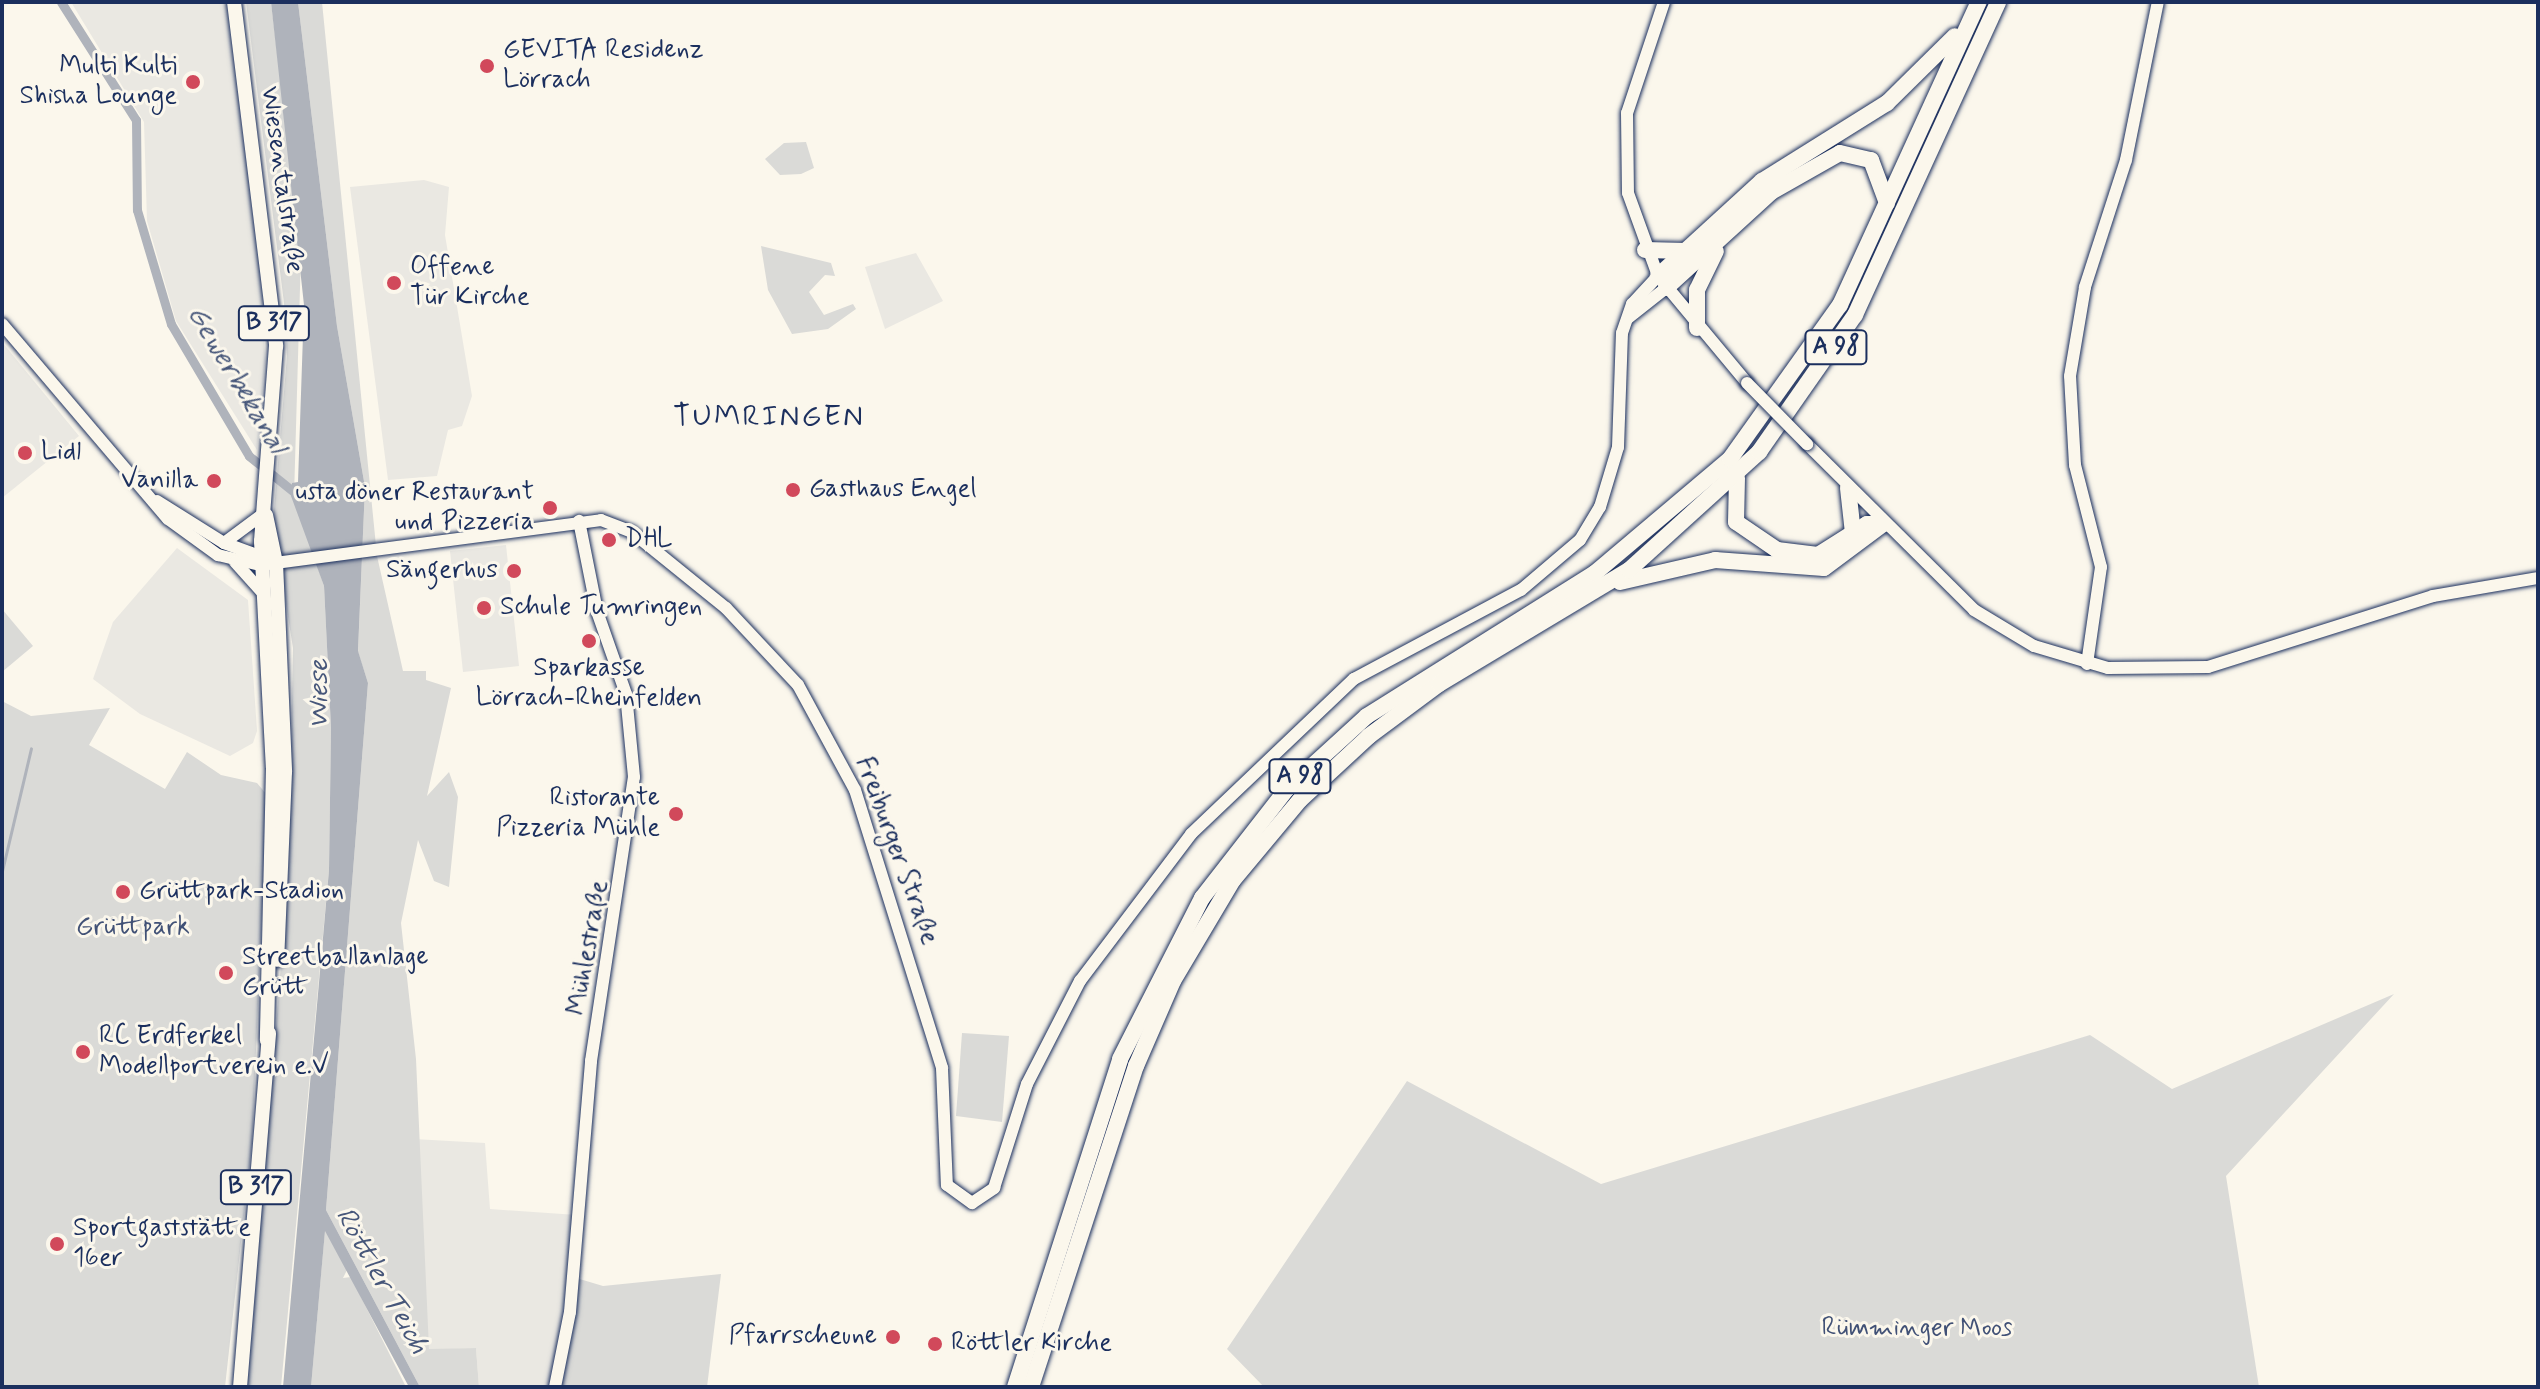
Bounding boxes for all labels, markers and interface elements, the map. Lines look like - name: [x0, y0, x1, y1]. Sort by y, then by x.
- place label: GEVITA Residenz Lörrach: [503, 35, 704, 96]
- place label: Multi Kulti Shisha Lounge: [25, 51, 177, 112]
- marker: GEVITA Residenz Lörrach: [478, 57, 496, 75]
- marker: Multi Kulti Shisha Lounge: [184, 73, 202, 91]
- street label: Wiesentalstraße: [252, 85, 310, 275]
- place label: Offene Tür Kirche: [410, 252, 529, 314]
- marker: Offene Tür Kirche: [385, 274, 403, 292]
- water label: Gewerbekanal: [179, 300, 293, 460]
- road number: B 317: [236, 303, 312, 343]
- road number: A 98: [1804, 327, 1868, 367]
- district label: TUMRINGEN: [670, 399, 868, 435]
- place label: Lidl: [41, 437, 81, 469]
- marker: Lidl: [16, 444, 34, 462]
- place label: Vanilla: [121, 465, 198, 497]
- marker: Vanilla: [205, 472, 223, 490]
- place label: Gasthaus Engel: [809, 474, 968, 506]
- place label: usta döner Restaurant und Pizzeria: [297, 477, 534, 538]
- marker: Gasthaus Engel: [784, 481, 802, 499]
- marker: usta döner Restaurant und Pizzeria: [541, 499, 559, 517]
- place label: DHL: [625, 524, 673, 556]
- marker: DHL: [600, 531, 618, 549]
- place label: Sängerhus: [386, 555, 498, 587]
- marker: Sängerhus: [505, 562, 523, 580]
- place label: Schule Tumringen: [500, 592, 702, 624]
- marker: Schule Tumringen: [475, 599, 493, 617]
- marker: Sparkasse Lörrach-Rheinfelden: [580, 632, 598, 650]
- place label: Sparkasse Lörrach-Rheinfelden: [476, 653, 702, 714]
- water label: Wiese: [303, 659, 337, 729]
- street label: Freiburger Straße: [848, 753, 944, 949]
- road number: A 98: [1268, 756, 1332, 796]
- place label: Ristorante Pizzeria Mühle: [496, 783, 660, 844]
- marker: Ristorante Pizzeria Mühle: [667, 805, 685, 823]
- place label: Grüttpark-Stadion: [139, 876, 344, 908]
- street label: Mühlestraße: [562, 878, 616, 1018]
- marker: Grüttpark-Stadion: [114, 883, 132, 901]
- park label: Grüttpark: [76, 912, 190, 944]
- place label: Streetballanlage Grütt: [242, 942, 428, 1004]
- marker: Streetballanlage Grütt: [217, 964, 235, 982]
- place label: RC Erdferkel Modellportverein e.V: [99, 1021, 328, 1082]
- marker: RC Erdferkel Modellportverein e.V: [74, 1043, 92, 1061]
- road number: B 317: [218, 1167, 294, 1207]
- water label: Röttler Teich: [328, 1203, 434, 1359]
- place label: Sportgaststätte 16er: [73, 1213, 251, 1274]
- marker: Sportgaststätte 16er: [48, 1235, 66, 1253]
- park label: Rümminger Moos: [1820, 1313, 2014, 1345]
- place label: Pfarrscheune: [729, 1321, 877, 1353]
- marker: Pfarrscheune: [884, 1328, 902, 1346]
- place label: Röttler Kirche: [951, 1328, 1114, 1360]
- marker: Röttler Kirche: [926, 1335, 944, 1353]

